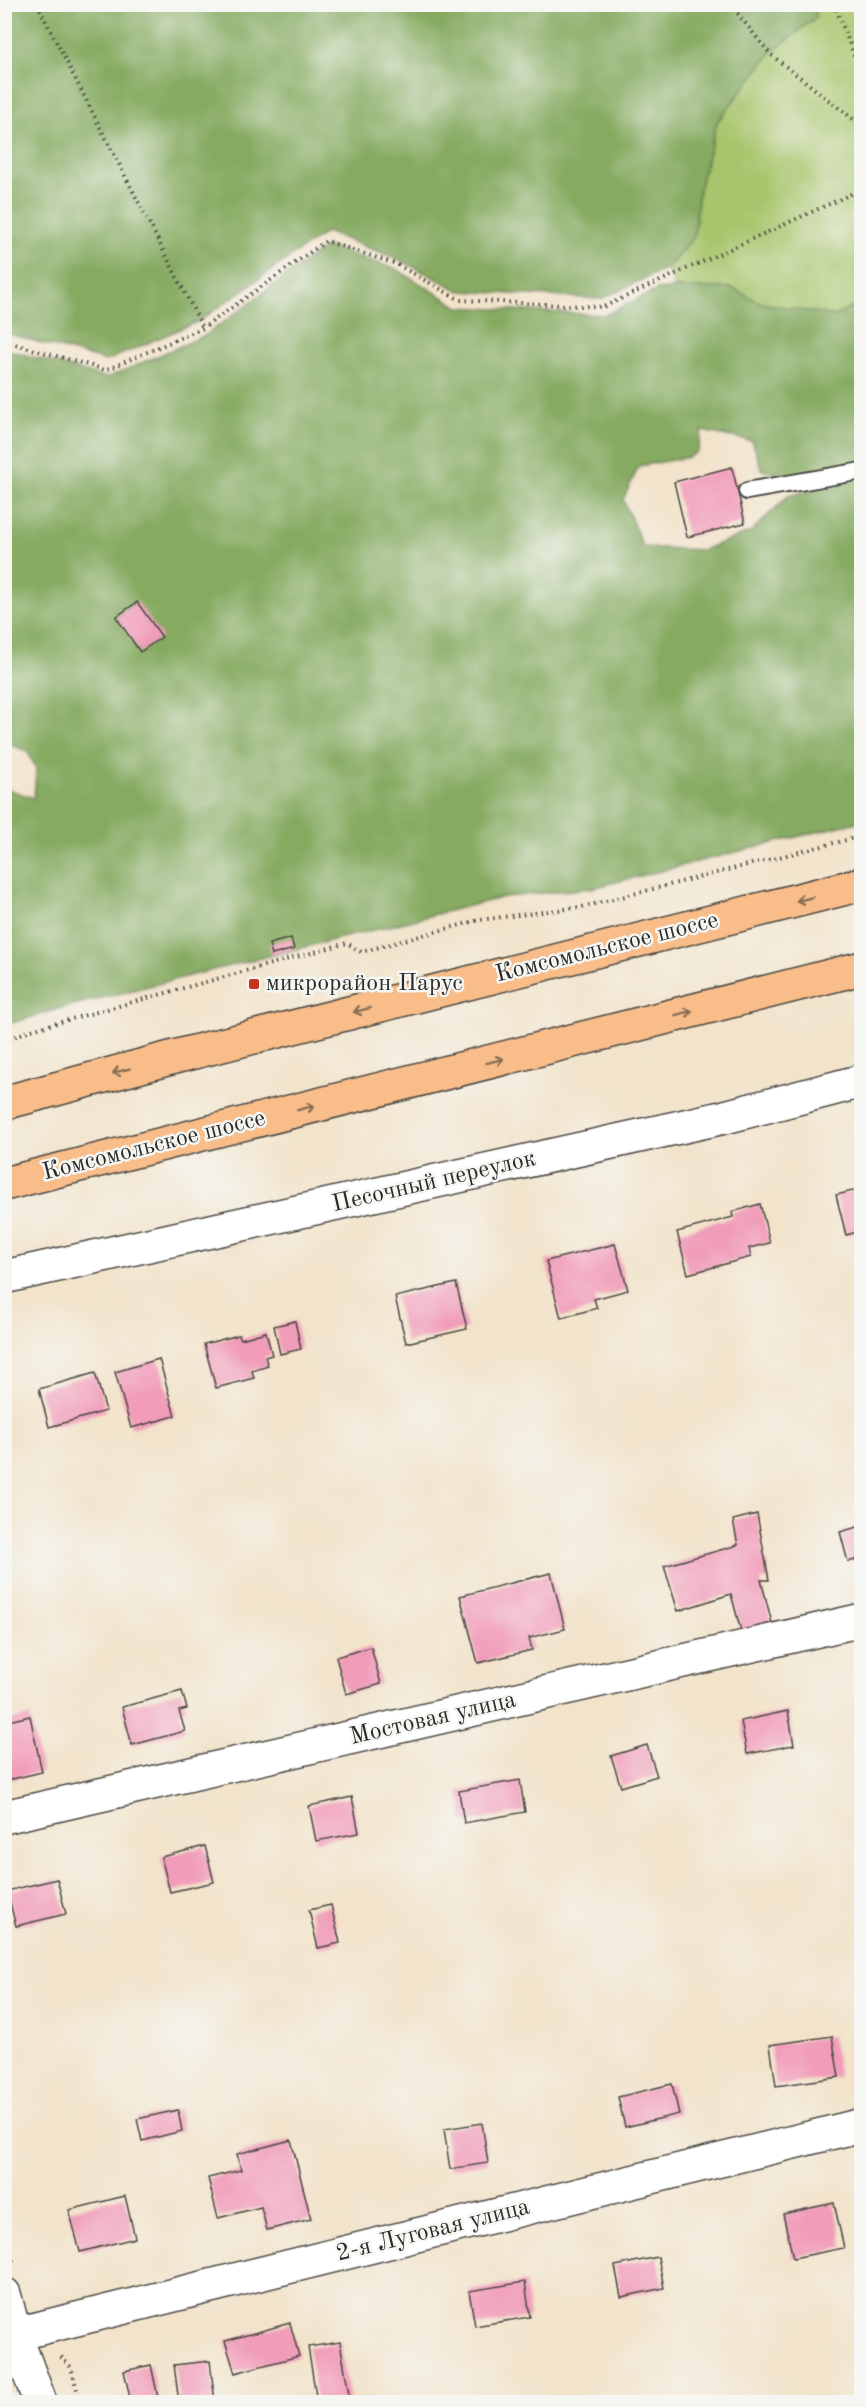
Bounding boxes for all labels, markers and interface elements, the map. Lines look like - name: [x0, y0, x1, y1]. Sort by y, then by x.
- one-way arrow: [796, 893, 815, 905]
- street label: Комсомольское шоссе: [493, 909, 721, 987]
- place label: микрорайон Парус: [266, 972, 463, 996]
- marker: микрорайон Парус: [247, 977, 261, 991]
- one-way arrow: [353, 1005, 372, 1017]
- one-way arrow: [674, 1007, 693, 1018]
- one-way arrow: [485, 1054, 504, 1066]
- one-way arrow: [112, 1066, 131, 1078]
- one-way arrow: [296, 1102, 315, 1114]
- street label: Комсомольское шоссе: [40, 1107, 268, 1185]
- street label: Песочный переулок: [330, 1147, 538, 1217]
- street label: Мостовая улица: [348, 1688, 519, 1750]
- street label: 2-я Луговая улица: [334, 2195, 532, 2267]

